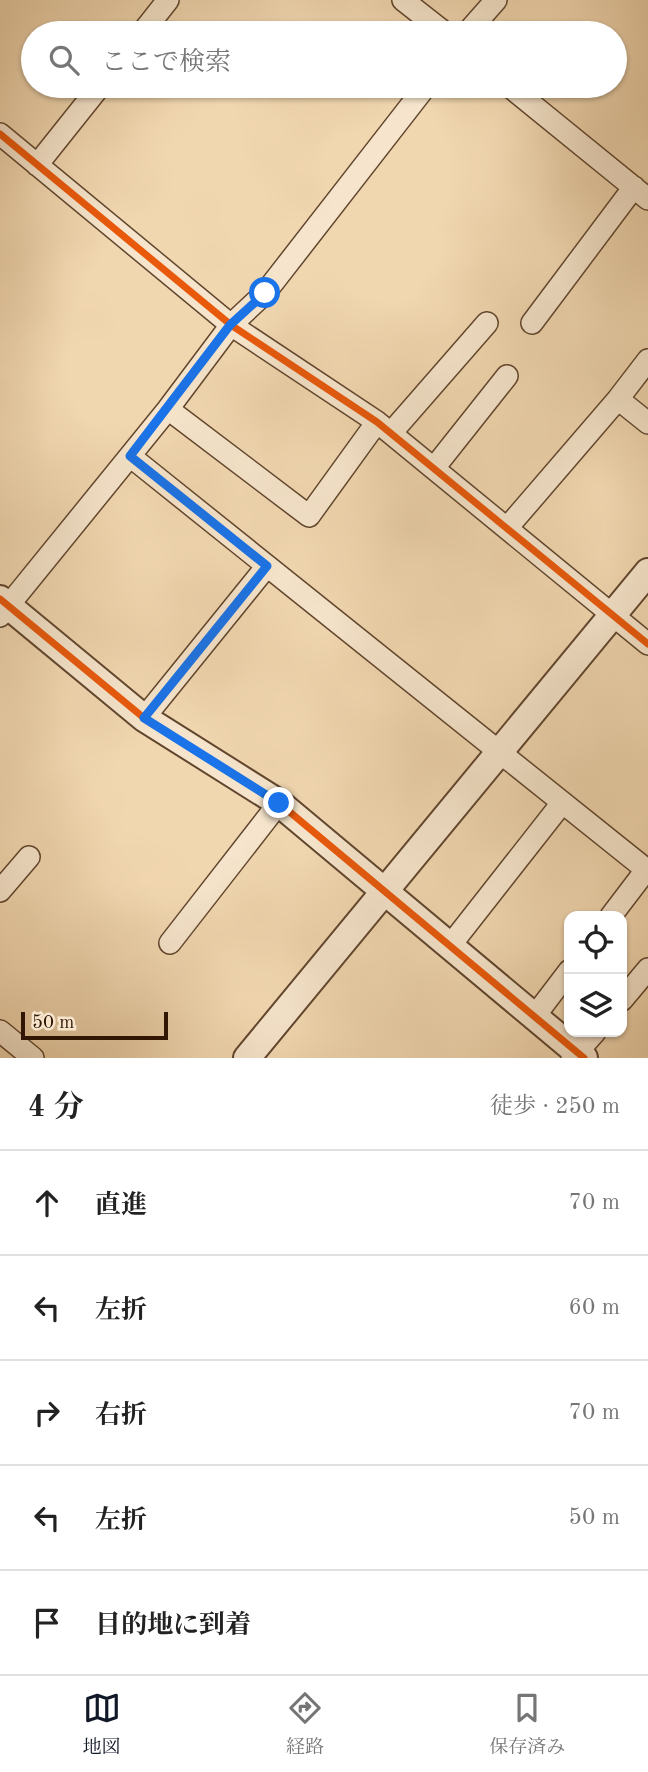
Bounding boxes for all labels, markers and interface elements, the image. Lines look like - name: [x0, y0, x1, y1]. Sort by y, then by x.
- search box: [21, 21, 627, 98]
- icon: search: [45, 41, 83, 79]
- text: ここで検索: [101, 50, 231, 76]
- route start: [249, 277, 280, 308]
- route end: [263, 787, 294, 818]
- map controls: [564, 911, 627, 1037]
- button: locate: [564, 911, 627, 974]
- button: layers: [564, 974, 627, 1037]
- scale bar: [21, 1009, 168, 1041]
- text: 50 m: [32, 1014, 74, 1033]
- text: 4 分: [28, 1093, 84, 1123]
- text: 徒歩 · 250 m: [490, 1095, 620, 1118]
- icon: ahead: [28, 1184, 66, 1222]
- text: 70 m: [569, 1191, 620, 1214]
- text: 直進: [95, 1193, 147, 1219]
- icon: left: [28, 1289, 66, 1327]
- text: 60 m: [569, 1296, 620, 1319]
- text: 左折: [95, 1298, 147, 1324]
- icon: right: [28, 1394, 66, 1432]
- text: 70 m: [569, 1401, 620, 1424]
- text: 右折: [95, 1403, 147, 1429]
- icon: left: [28, 1499, 66, 1537]
- text: 50 m: [569, 1506, 620, 1529]
- text: 左折: [95, 1508, 147, 1534]
- icon: arrive: [28, 1604, 66, 1642]
- text: 目的地に到着: [95, 1613, 251, 1639]
- tab: 地図: [83, 1689, 121, 1760]
- tab: 経路: [286, 1689, 324, 1760]
- tab: 保存済み: [489, 1689, 565, 1760]

